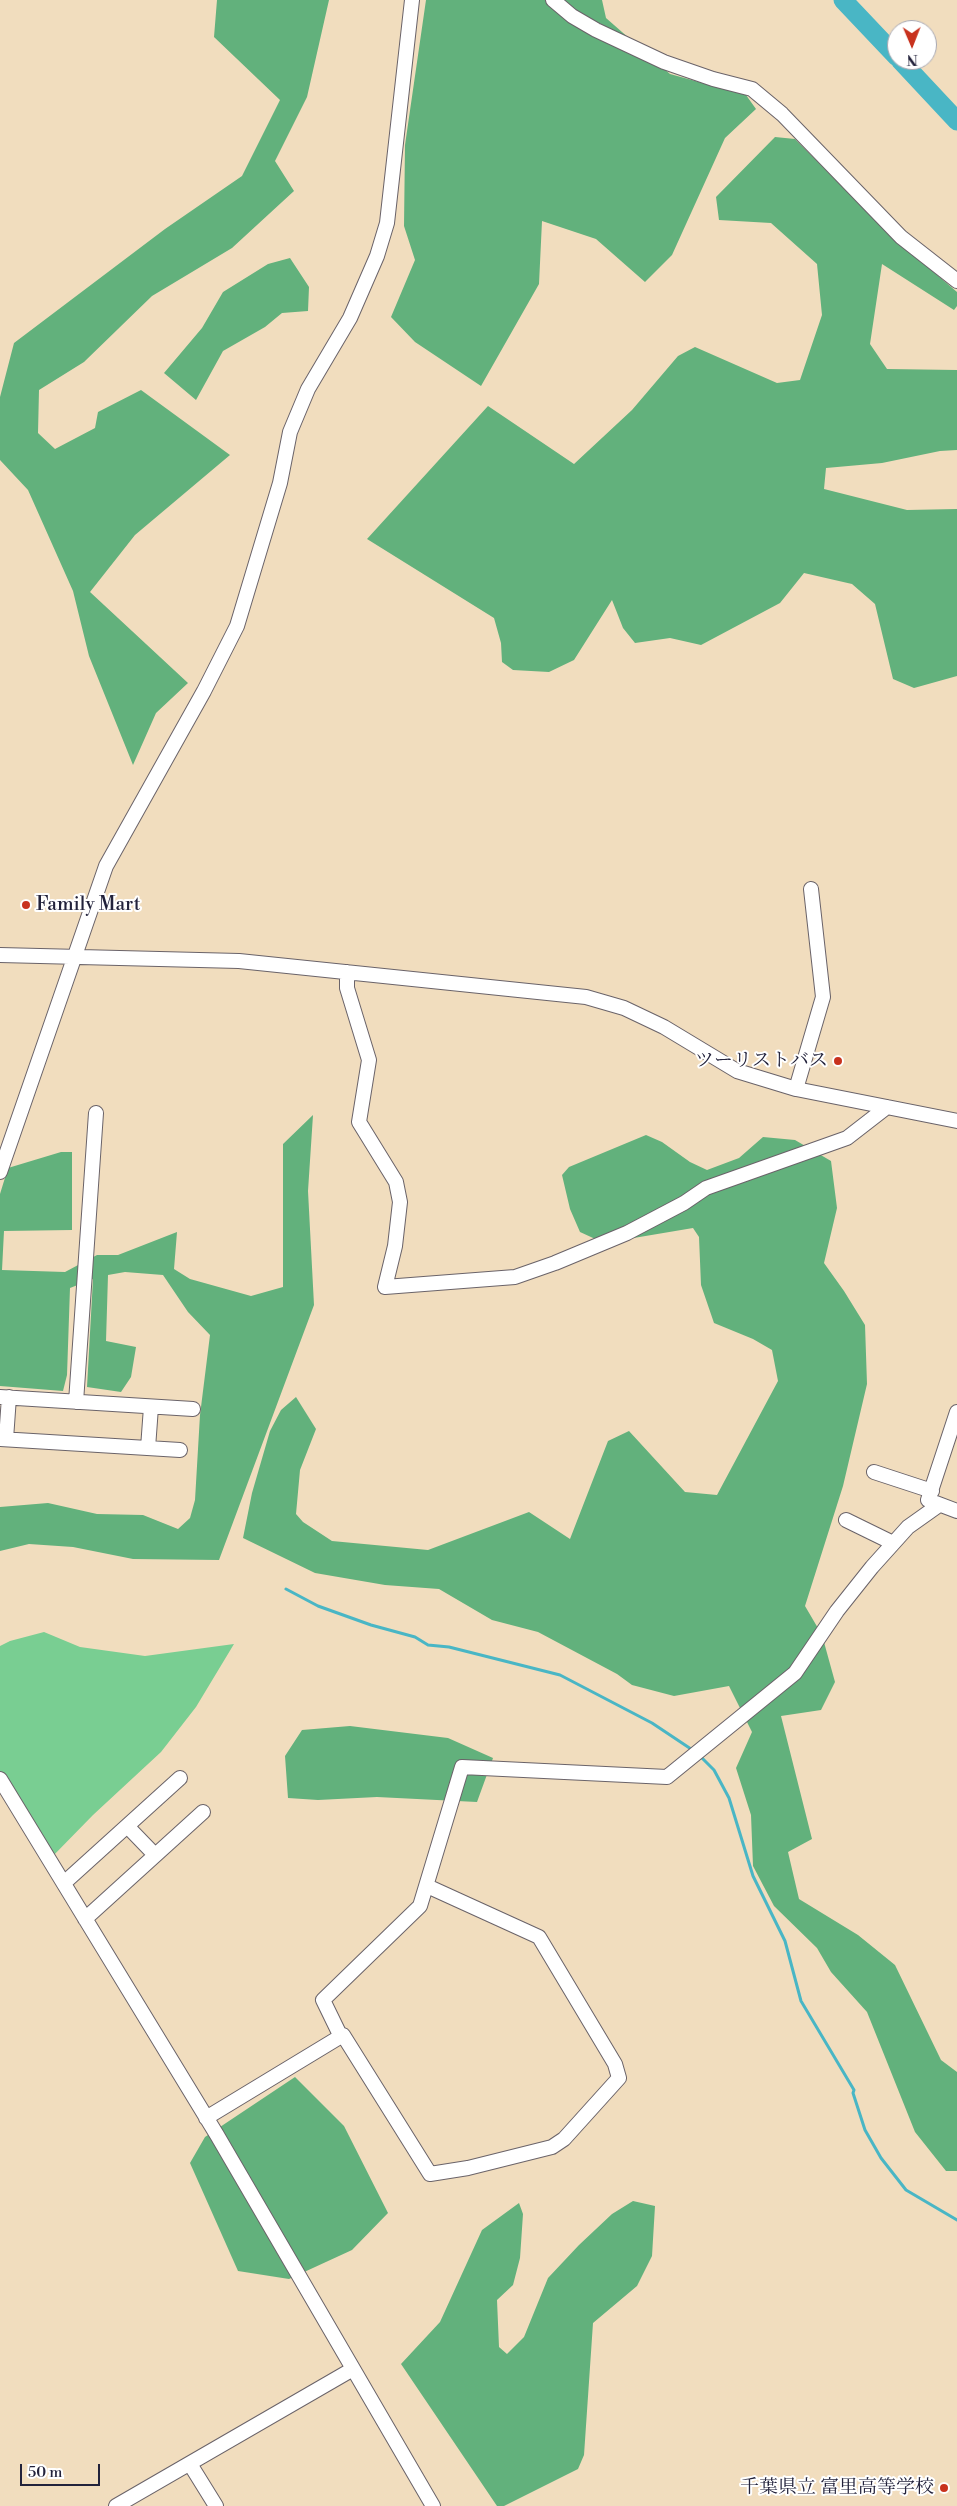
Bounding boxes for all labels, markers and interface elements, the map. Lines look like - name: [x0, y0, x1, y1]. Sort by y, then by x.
- north arrow: [887, 20, 937, 70]
- text: N: [907, 50, 918, 68]
- place label: Family Mart: [36, 894, 141, 916]
- marker: Family Mart: [20, 899, 32, 911]
- place label: ツーリストバス: [695, 1050, 828, 1072]
- marker: ツーリストバス: [832, 1055, 844, 1067]
- scale bar: [22, 2454, 102, 2486]
- text: 50 m: [28, 2463, 62, 2482]
- place label: 千葉県立 富里高等学校: [740, 2477, 934, 2499]
- marker: 千葉県立 富里高等学校: [938, 2482, 950, 2494]

